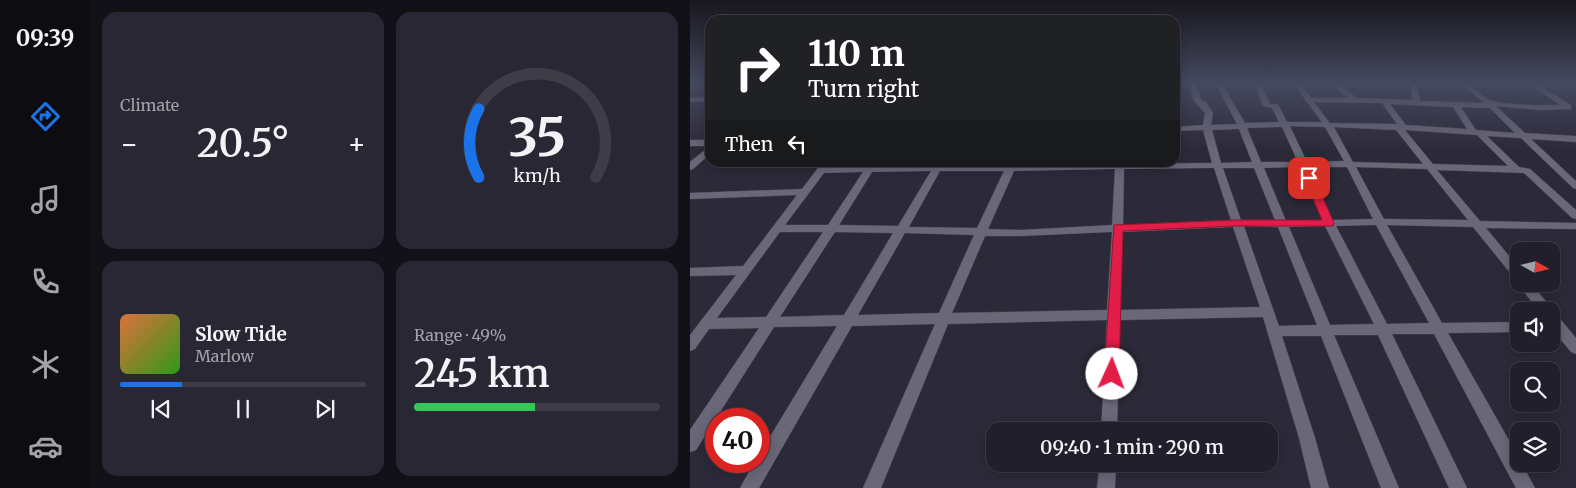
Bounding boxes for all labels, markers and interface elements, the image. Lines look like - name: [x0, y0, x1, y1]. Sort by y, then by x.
- text: 09:39: [16, 24, 74, 52]
- text: 110 m: [808, 32, 905, 76]
- icon: right: [725, 35, 790, 100]
- text: Turn right: [808, 75, 919, 103]
- text: Climate: [120, 95, 179, 115]
- icon: directions: [28, 99, 63, 134]
- text: 35: [508, 105, 566, 170]
- text: 20.5°: [197, 120, 289, 167]
- text: −: [120, 126, 139, 162]
- text: +: [347, 126, 366, 162]
- icon: left: [783, 130, 811, 158]
- text: Then: [725, 132, 773, 156]
- pin: [1288, 157, 1330, 199]
- text: km/h: [513, 164, 561, 187]
- icon: arrive: [1295, 164, 1323, 192]
- icon: music: [28, 182, 63, 217]
- north arrow: [1510, 242, 1560, 292]
- map controls: [1510, 242, 1560, 472]
- icon: phone: [28, 264, 63, 299]
- button: sound: [1510, 302, 1560, 352]
- text: Slow Tide: [195, 322, 287, 346]
- text: Range · 49%: [414, 325, 506, 345]
- text: Marlow: [195, 346, 254, 366]
- icon: climate: [28, 347, 63, 382]
- position arrow: [1085, 347, 1137, 399]
- text: 245 km: [414, 350, 550, 397]
- button: search: [1510, 362, 1560, 412]
- icon: previous: [147, 395, 175, 423]
- icon: pause: [229, 395, 257, 423]
- icon: next: [311, 395, 339, 423]
- speed limit sign: 40: [705, 408, 770, 473]
- button: layers: [1510, 422, 1560, 472]
- icon: car: [28, 429, 63, 464]
- text: 09:40 · 1 min · 290 m: [1040, 435, 1224, 459]

